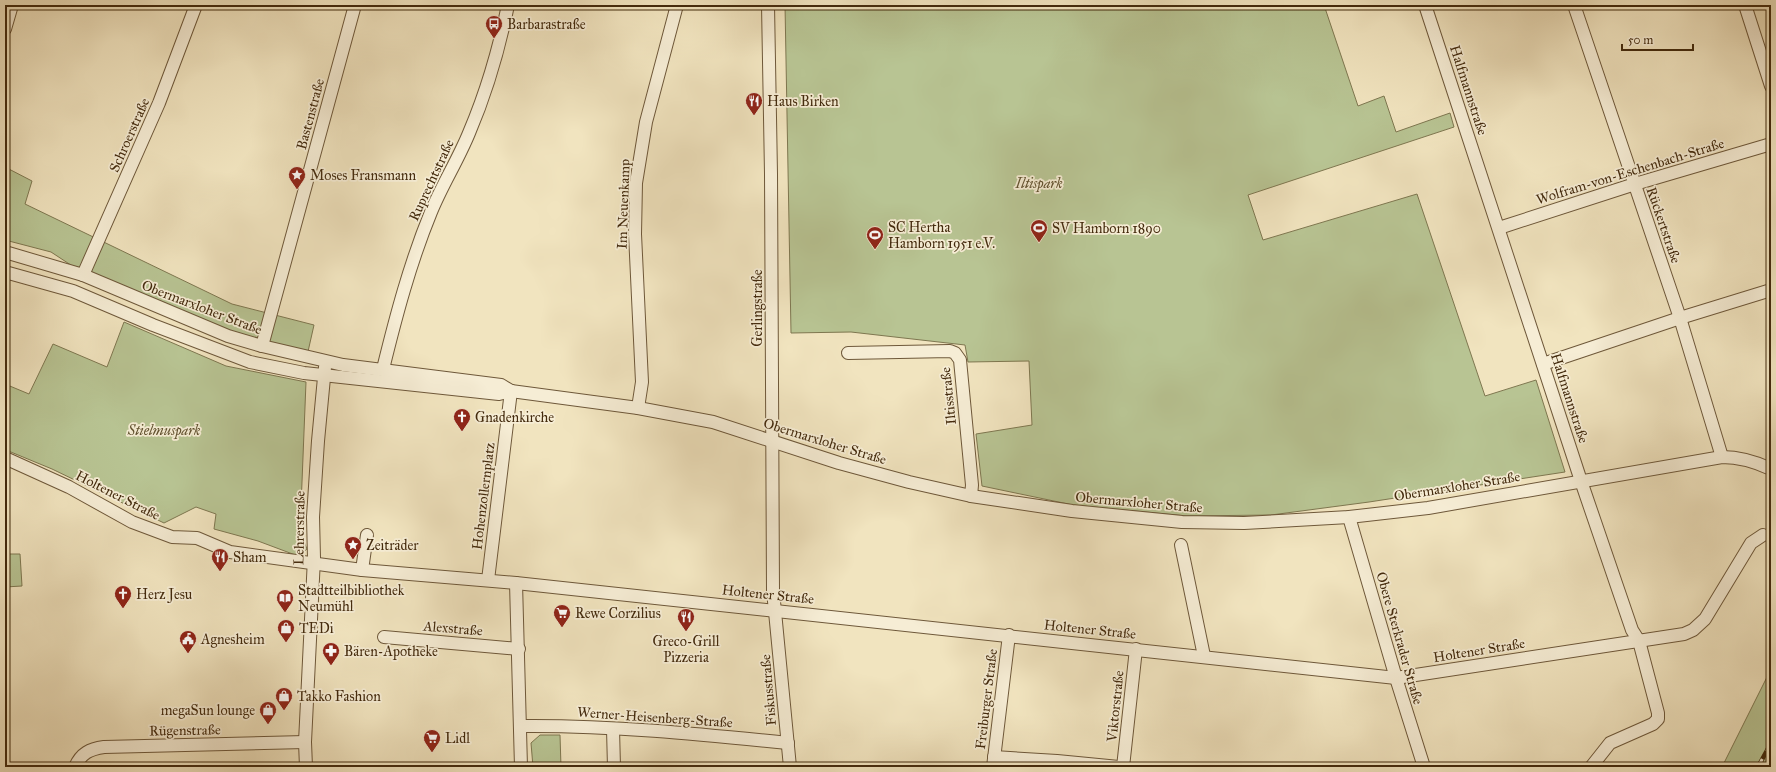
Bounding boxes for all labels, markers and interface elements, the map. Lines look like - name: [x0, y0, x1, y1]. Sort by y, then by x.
- bus stop icon: Barbarastraße: [484, 14, 504, 39]
- place label: Barbarastraße: [507, 16, 586, 33]
- scale bar: [1622, 26, 1693, 52]
- text: 50 m: [1628, 33, 1653, 47]
- street label: Halfmannstraße: [1446, 43, 1491, 137]
- street label: Bastenstraße: [293, 77, 328, 152]
- restaurant icon: Haus Birken: [744, 91, 764, 116]
- place label: Haus Birken: [767, 93, 839, 110]
- street label: Schroerstraße: [106, 95, 153, 175]
- street label: Wolfram-von-Eschenbach-Straße: [1534, 135, 1726, 208]
- street label: Ruprechtstraße: [405, 137, 458, 224]
- street label: Im Neuenkamp: [613, 159, 634, 249]
- place icon: Moses Fransmann: [287, 165, 307, 190]
- place label: Moses Fransmann: [310, 167, 416, 184]
- park label: Iltispark: [1015, 175, 1063, 193]
- street label: Rückertstraße: [1642, 185, 1685, 266]
- sports icon: SV Hamborn 1890: [1029, 218, 1049, 243]
- place label: SC Hertha Hamborn 1951 e.V.: [888, 219, 995, 252]
- place label: SV Hamborn 1890: [1052, 220, 1161, 237]
- sports icon: SC Hertha Hamborn 1951 e.V.: [865, 225, 885, 250]
- street label: Gerlingstraße: [749, 269, 766, 347]
- street label: Obermarxloher Straße: [139, 277, 265, 338]
- street label: Halfmannstraße: [1547, 351, 1592, 445]
- street label: Iltisstraße: [937, 366, 960, 426]
- church icon: Gnadenkirche: [452, 407, 472, 432]
- place label: Gnadenkirche: [475, 409, 554, 426]
- street label: Obermarxloher Straße: [761, 415, 889, 468]
- park label: Stielmuspark: [127, 422, 201, 440]
- street label: Hohenzollernplatz: [468, 441, 499, 551]
- street label: Holtener Straße: [73, 467, 163, 524]
- street label: Obermarxloher Straße: [1393, 468, 1522, 505]
- street label: Obermarxloher Straße: [1075, 488, 1203, 517]
- street label: Lehrerstraße: [290, 490, 309, 565]
- place icon: Zeiträder: [343, 535, 363, 560]
- place label: Zeiträder: [366, 537, 419, 554]
- restaurant icon: Sham: [210, 547, 230, 572]
- place label: Sham: [233, 549, 267, 566]
- street label: Obere Sterkrader Straße: [1372, 570, 1427, 707]
- street label: Holtener Straße: [721, 581, 815, 608]
- place label: Stadtteilbibliothek Neumühl: [298, 582, 405, 615]
- church icon: Herz Jesu: [113, 584, 133, 609]
- place label: Herz Jesu: [136, 586, 193, 604]
- library icon: Stadtteilbibliothek Neumühl: [275, 588, 295, 613]
- supermarket icon: Rewe Corzilius: [552, 603, 572, 628]
- place label: Rewe Corzilius: [575, 605, 661, 622]
- restaurant icon: Greco-Grill Pizzeria: [676, 607, 696, 632]
- street label: Holtener Straße: [1043, 616, 1137, 643]
- street label: Alexstraße: [422, 617, 483, 640]
- shop icon: TEDi: [276, 618, 296, 643]
- place label: TEDi: [299, 620, 334, 637]
- public building icon: Agnesheim: [178, 629, 198, 654]
- place label: Agnesheim: [200, 631, 265, 648]
- place label: Greco-Grill Pizzeria: [653, 633, 720, 666]
- street label: Holtener Straße: [1432, 635, 1526, 666]
- pharmacy icon: Bären-Apotheke: [321, 641, 341, 666]
- place label: Bären-Apotheke: [344, 643, 438, 660]
- street label: Freiburger Straße: [972, 648, 1001, 750]
- street label: Fiskusstraße: [757, 653, 780, 726]
- street label: Viktorstraße: [1103, 669, 1128, 744]
- shop icon: Takko Fashion: [274, 686, 294, 711]
- place label: Takko Fashion: [297, 688, 381, 705]
- shop icon: megaSun lounge: [258, 700, 278, 725]
- place label: megaSun lounge: [161, 702, 255, 719]
- street label: Werner-Heisenberg-Straße: [577, 704, 733, 731]
- street label: Rügenstraße: [149, 721, 221, 740]
- supermarket icon: Lidl: [422, 728, 442, 753]
- place label: Lidl: [445, 730, 470, 747]

